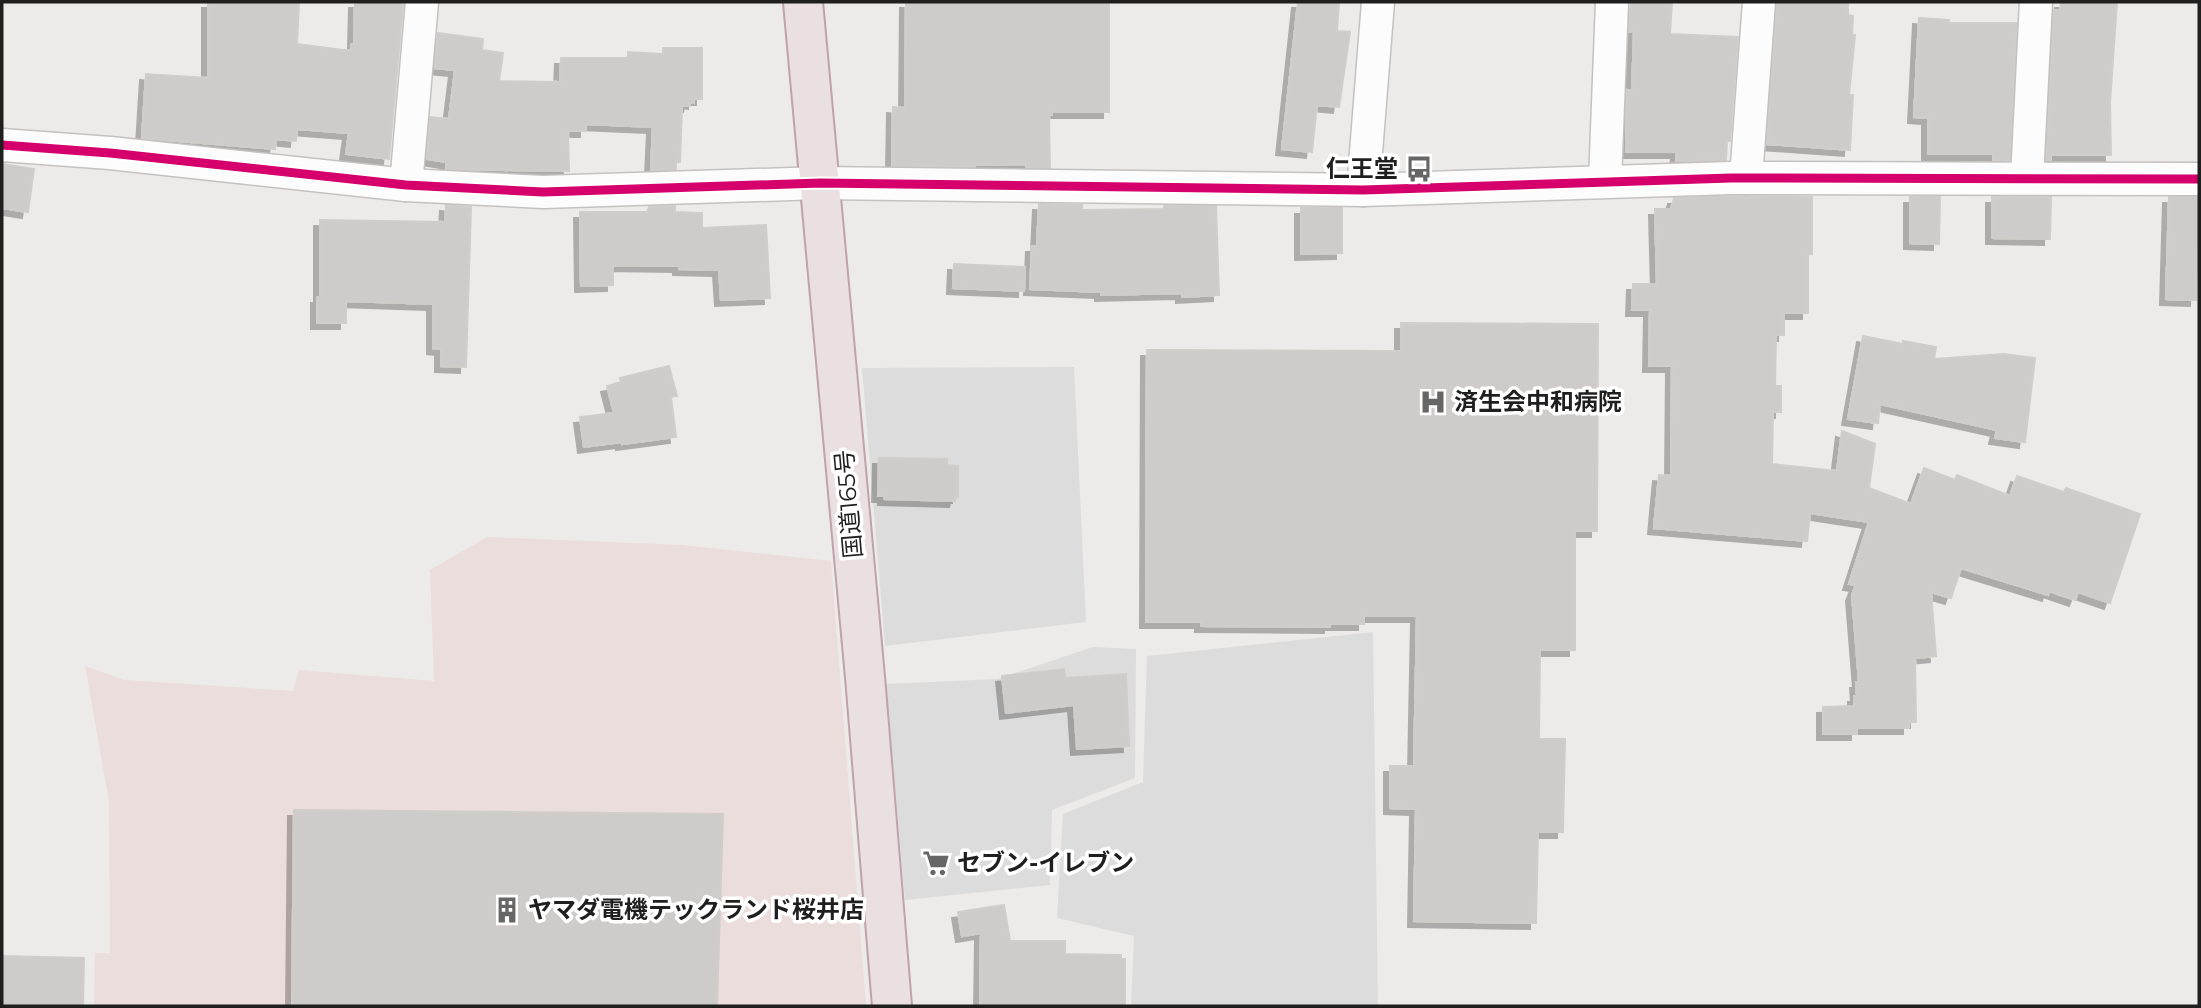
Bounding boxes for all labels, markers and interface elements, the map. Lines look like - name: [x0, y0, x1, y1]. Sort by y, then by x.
- place label: 仁王堂: [1326, 154, 1398, 183]
- bus stop icon: 仁王堂: [1404, 154, 1434, 184]
- hospital icon: 済生会中和病院: [1418, 387, 1448, 417]
- place label: 済生会中和病院: [1454, 387, 1622, 416]
- street label: 国道165号: [829, 449, 868, 560]
- supermarket icon: セブン-イレブン: [921, 848, 951, 878]
- place label: セブン-イレブン: [957, 848, 1134, 877]
- building icon: ヤマダ電機テックランド桜井店: [492, 895, 522, 925]
- place label: ヤマダ電機テックランド桜井店: [528, 895, 864, 924]

